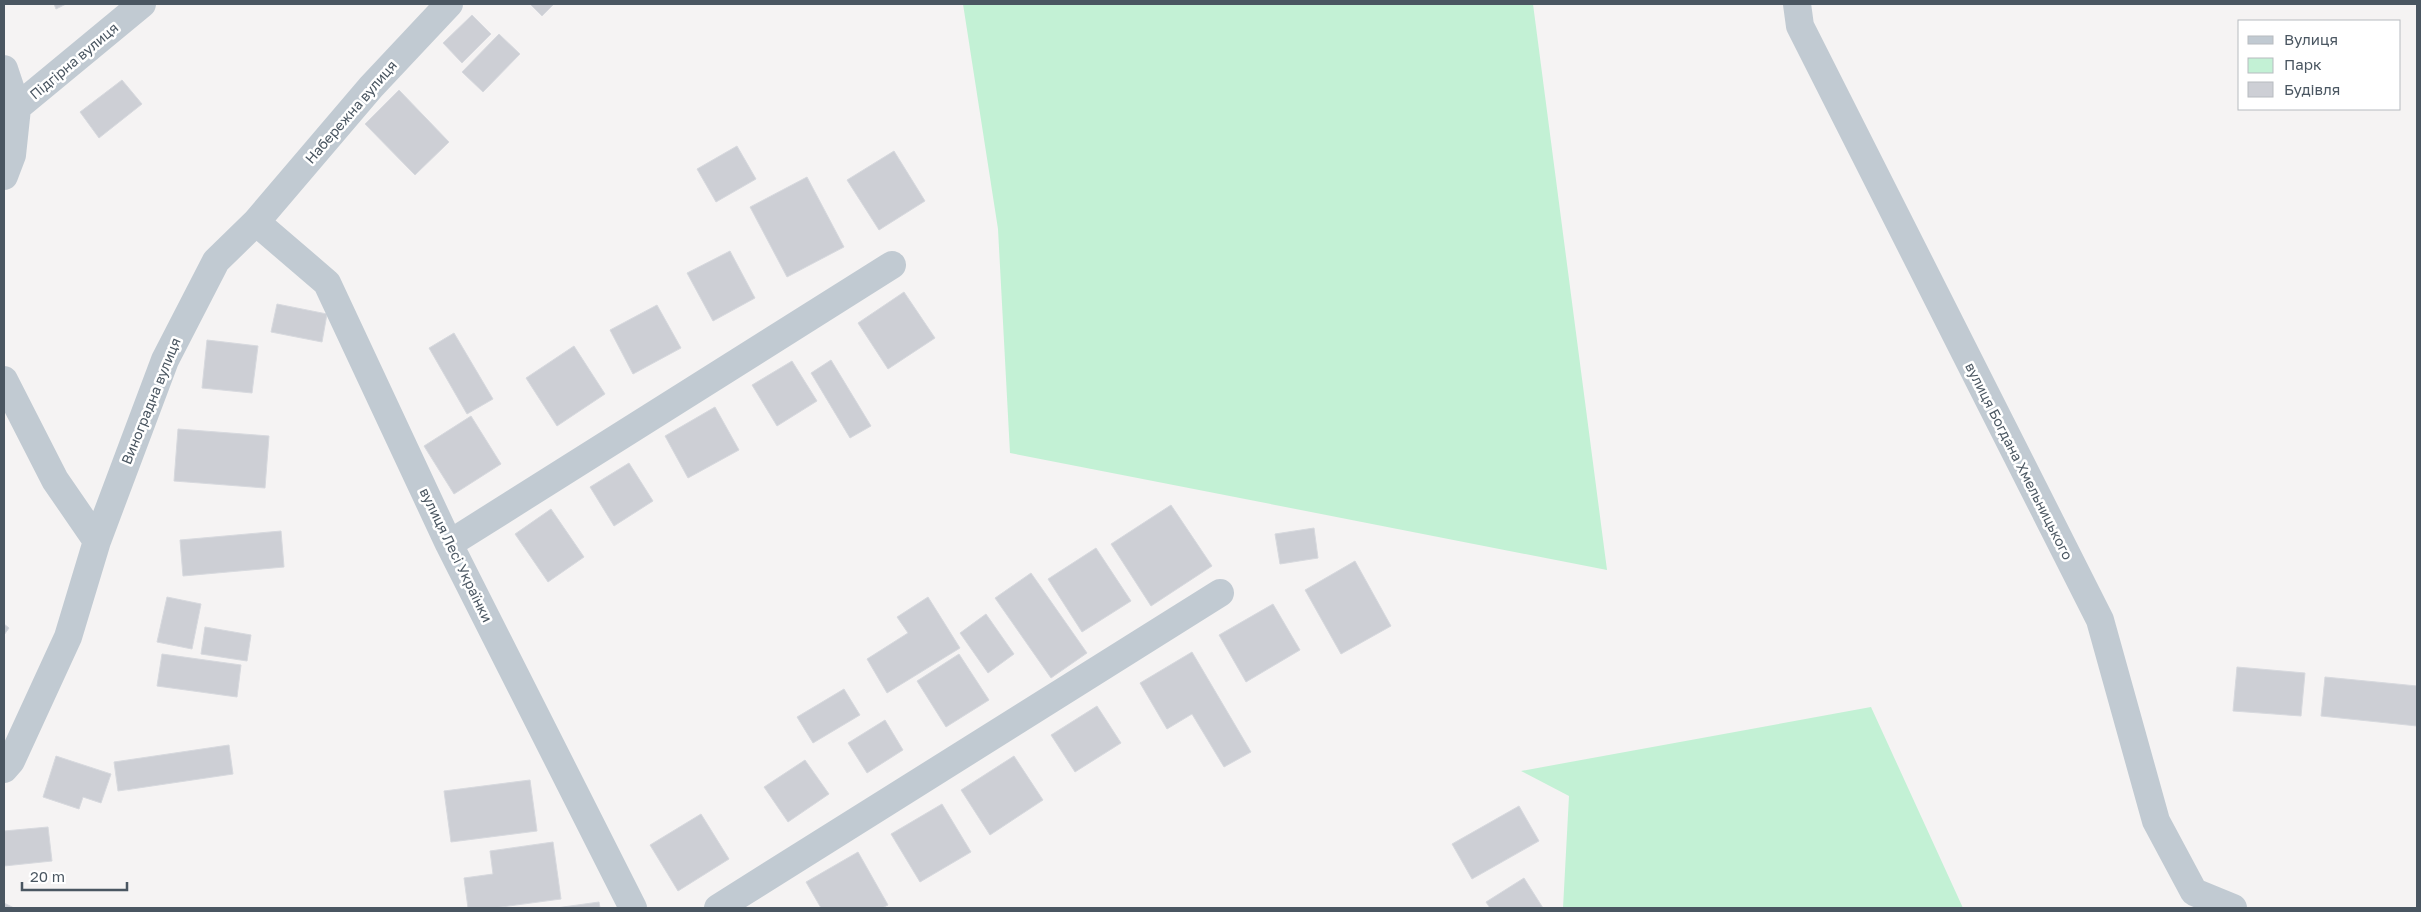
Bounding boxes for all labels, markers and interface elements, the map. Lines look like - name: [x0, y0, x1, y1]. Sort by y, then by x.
- street label: Підгірна вулиця: [26, 19, 121, 103]
- legend: [2238, 20, 2401, 110]
- text: Вулиця: [2284, 30, 2338, 48]
- text: Парк: [2284, 55, 2322, 73]
- street label: Набережна вулиця: [301, 57, 400, 167]
- text: Будівля: [2284, 80, 2340, 98]
- street label: Виноградна вулиця: [117, 335, 184, 467]
- street label: вулиця Богдана Хмельницького: [1962, 359, 2077, 562]
- street label: вулиця Лесі Українки: [416, 485, 496, 625]
- scale bar: [22, 860, 128, 892]
- text: 20 m: [30, 867, 65, 885]

